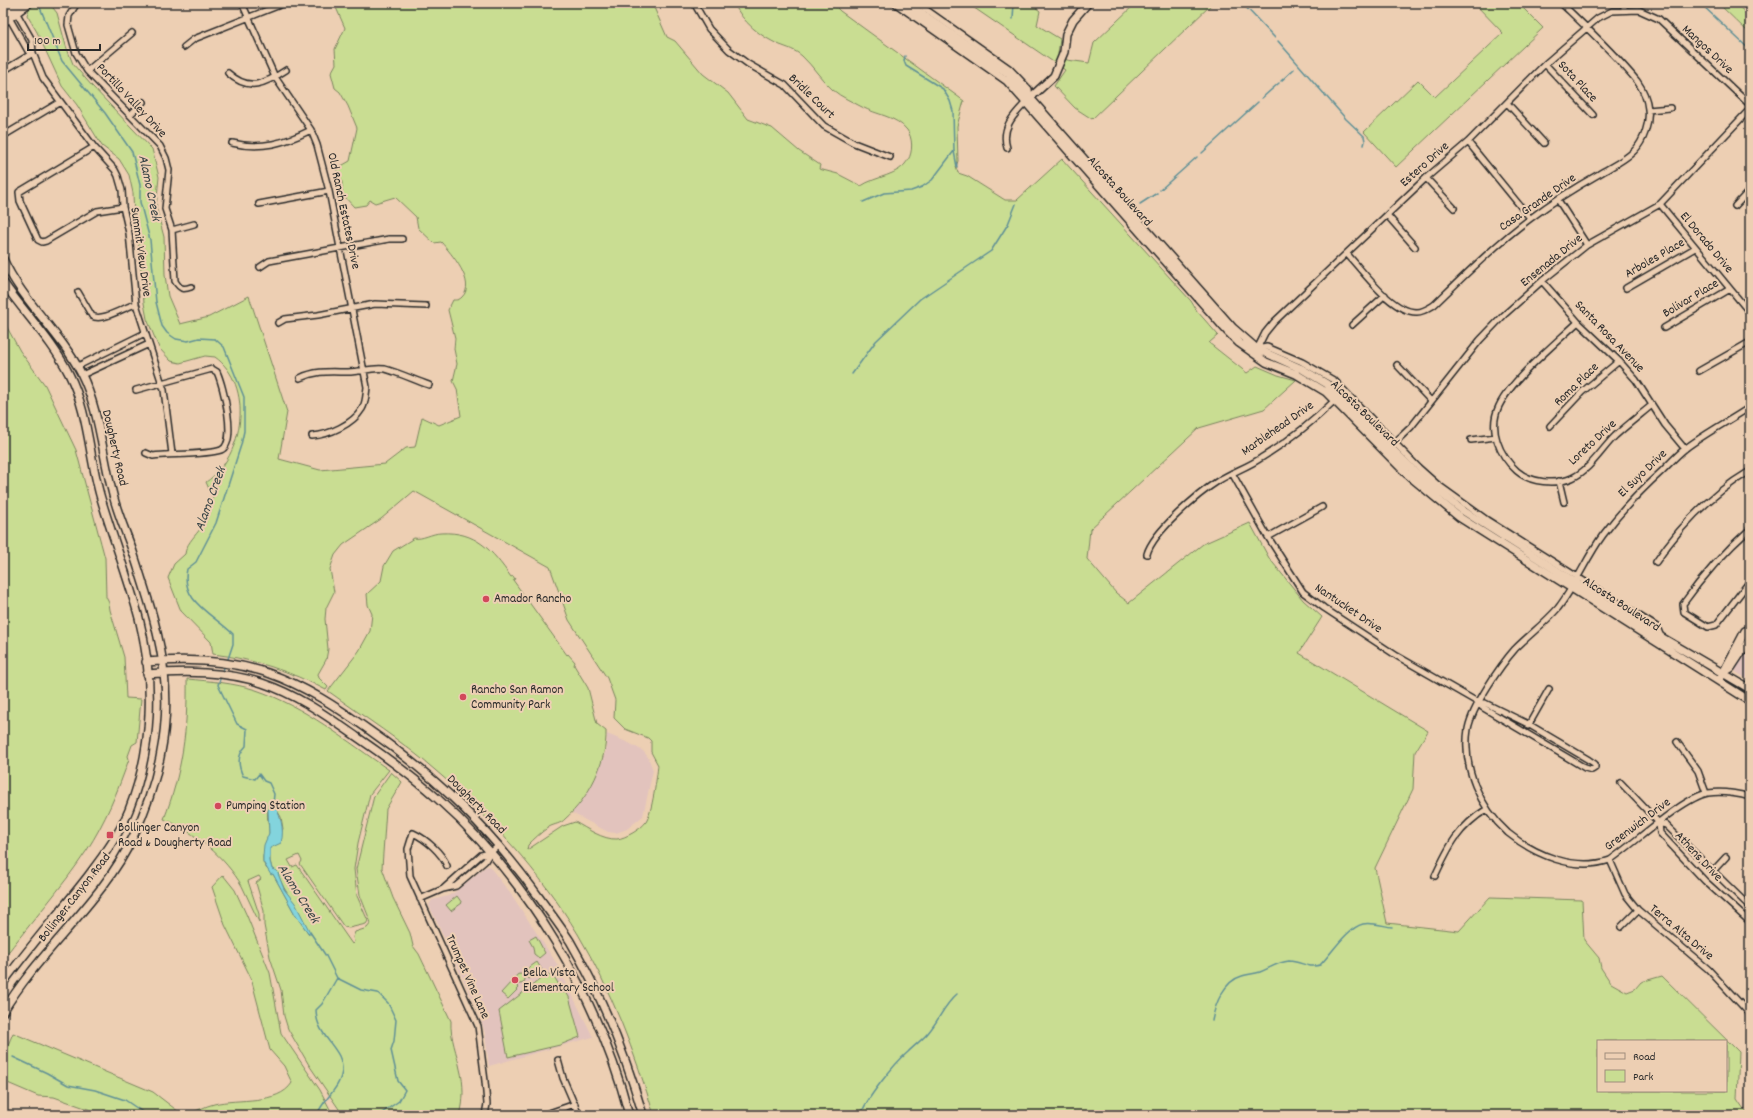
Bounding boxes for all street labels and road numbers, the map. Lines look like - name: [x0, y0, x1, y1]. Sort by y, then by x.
- street label: Mangos Drive: [1677, 21, 1737, 79]
- street label: Sota Place: [1553, 57, 1602, 107]
- street label: Portillo Valley Drive: [91, 59, 171, 143]
- street label: Bridle Court: [783, 70, 839, 124]
- street label: Estero Drive: [1396, 138, 1454, 192]
- street label: Old Ranch Estates Drive: [321, 151, 365, 271]
- street label: Alcosta Boulevard: [1082, 152, 1156, 232]
- street label: Casa Grande Drive: [1496, 169, 1581, 237]
- street label: Summit View Drive: [124, 206, 156, 298]
- street label: El Dorado Drive: [1675, 208, 1738, 278]
- street label: Ensenada Drive: [1517, 230, 1588, 292]
- street label: Arboles Place: [1621, 234, 1689, 284]
- street label: Bolivar Place: [1659, 275, 1723, 323]
- street label: Santa Rosa Avenue: [1570, 297, 1649, 378]
- street label: Roma Place: [1550, 358, 1604, 411]
- street label: Alcosta Boulevard: [1325, 376, 1403, 452]
- street label: Marblehead Drive: [1238, 397, 1318, 461]
- street label: Dougherty Road: [96, 408, 132, 488]
- street label: Loreto Drive: [1564, 415, 1622, 470]
- street label: El Suyo Drive: [1614, 445, 1672, 503]
- street label: Alcosta Boulevard: [1578, 573, 1664, 637]
- street label: Nantucket Drive: [1310, 579, 1386, 639]
- street label: Dougherty Road: [442, 771, 510, 839]
- street label: Greenwich Drive: [1601, 794, 1675, 856]
- street label: Athens Drive: [1670, 827, 1727, 887]
- street label: Bollinger Canyon Road: [34, 849, 116, 947]
- street label: Terra Alta Drive: [1645, 900, 1717, 966]
- street label: Trumpet Vine Lane: [440, 932, 494, 1022]

